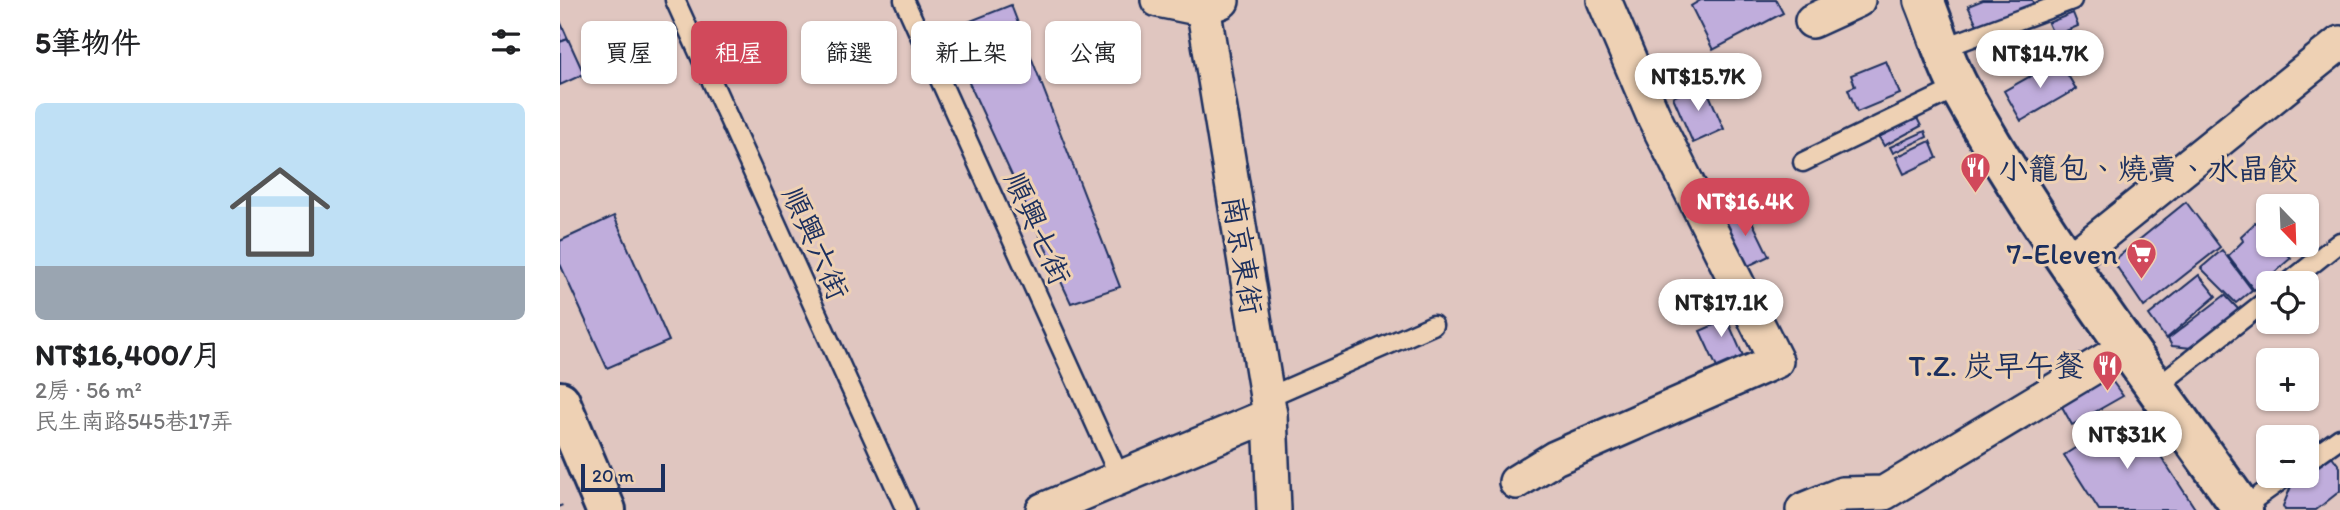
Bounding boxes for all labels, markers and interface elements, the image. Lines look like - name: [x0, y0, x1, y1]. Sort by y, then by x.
- chip: 買屋: [581, 21, 677, 84]
- chip: 租屋: [691, 21, 787, 84]
- chip: 篩選: [801, 21, 897, 84]
- chip: 新上架: [911, 21, 1031, 84]
- chip: 公寓: [1045, 21, 1141, 84]
- icon: filters: [487, 23, 525, 61]
- text: 5筆物件: [35, 24, 141, 61]
- pin: NT$14.7K: [1968, 31, 2112, 90]
- text: NT$14.7K: [1992, 39, 2088, 67]
- pin: NT$15.7K: [1626, 54, 1770, 113]
- text: NT$15.7K: [1651, 62, 1745, 90]
- icon: home: [217, 149, 343, 275]
- place label: 小籠包、燒賣、水晶餃: [1998, 150, 2298, 187]
- restaurant icon: 小籠包、燒賣、水晶餃: [1958, 151, 1992, 195]
- street label: 順興七街: [997, 166, 1079, 290]
- pin: NT$16.4K: [1673, 178, 1817, 238]
- street label: 順興六街: [775, 181, 857, 305]
- text: NT$16.4K: [1696, 187, 1794, 215]
- street label: 南京東街: [1215, 193, 1271, 317]
- north arrow: [2256, 194, 2319, 257]
- map controls: [2256, 194, 2319, 488]
- place label: 7-Eleven: [2007, 235, 2118, 272]
- supermarket icon: 7-Eleven: [2124, 236, 2158, 280]
- button: locate: [2256, 271, 2319, 334]
- pin: NT$17.1K: [1649, 280, 1793, 339]
- text: NT$17.1K: [1674, 288, 1768, 316]
- text: NT$16,400/月: [35, 336, 222, 373]
- place label: T.Z. 炭早午餐: [1909, 347, 2084, 384]
- restaurant icon: T.Z. 炭早午餐: [2090, 348, 2124, 392]
- button: +: [2256, 348, 2319, 411]
- text: 2房 · 56 m²: [35, 376, 142, 404]
- text: 民生南路545巷17弄: [35, 407, 233, 435]
- pin: NT$31K: [2070, 412, 2184, 471]
- text: NT$31K: [2088, 420, 2166, 448]
- button: −: [2256, 425, 2319, 488]
- scale bar: [581, 461, 665, 493]
- text: 20 m: [592, 464, 634, 487]

